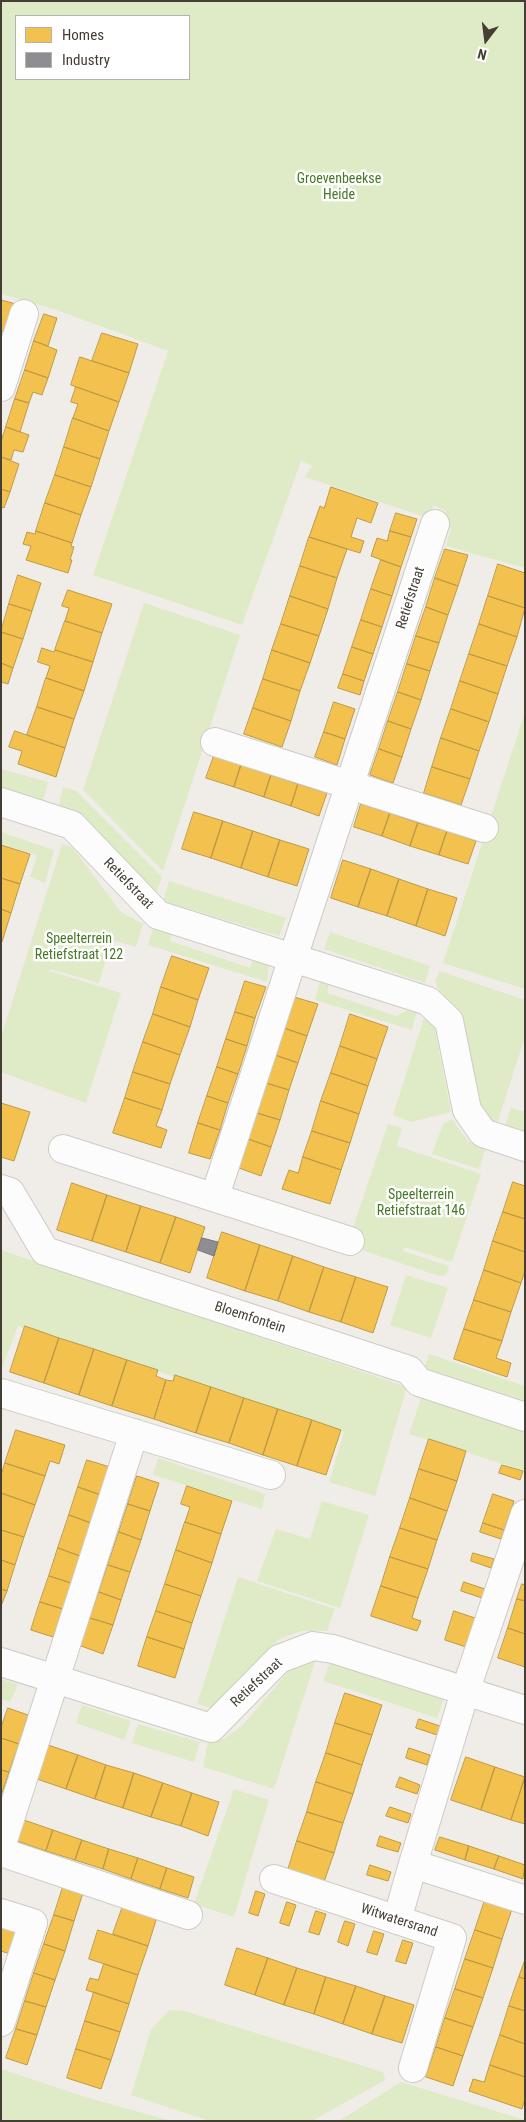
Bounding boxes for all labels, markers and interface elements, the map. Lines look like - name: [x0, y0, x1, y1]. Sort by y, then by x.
- legend: [15, 15, 190, 80]
- north arrow: [461, 15, 511, 65]
- text: Homes: [62, 26, 104, 44]
- text: N: [476, 46, 488, 63]
- text: Industry: [62, 51, 110, 69]
- park label: Groevenbeekse Heide: [297, 171, 381, 203]
- street label: Retiefstraat: [393, 565, 429, 631]
- street label: Retiefstraat: [100, 855, 156, 913]
- park label: Speelterrein Retiefstraat 122: [35, 931, 123, 964]
- park label: Speelterrein Retiefstraat 146: [377, 1187, 465, 1220]
- street label: Bloemfontein: [212, 1299, 288, 1337]
- street label: Retiefstraat: [228, 1655, 286, 1711]
- street label: Witwatersrand: [359, 1901, 439, 1941]

